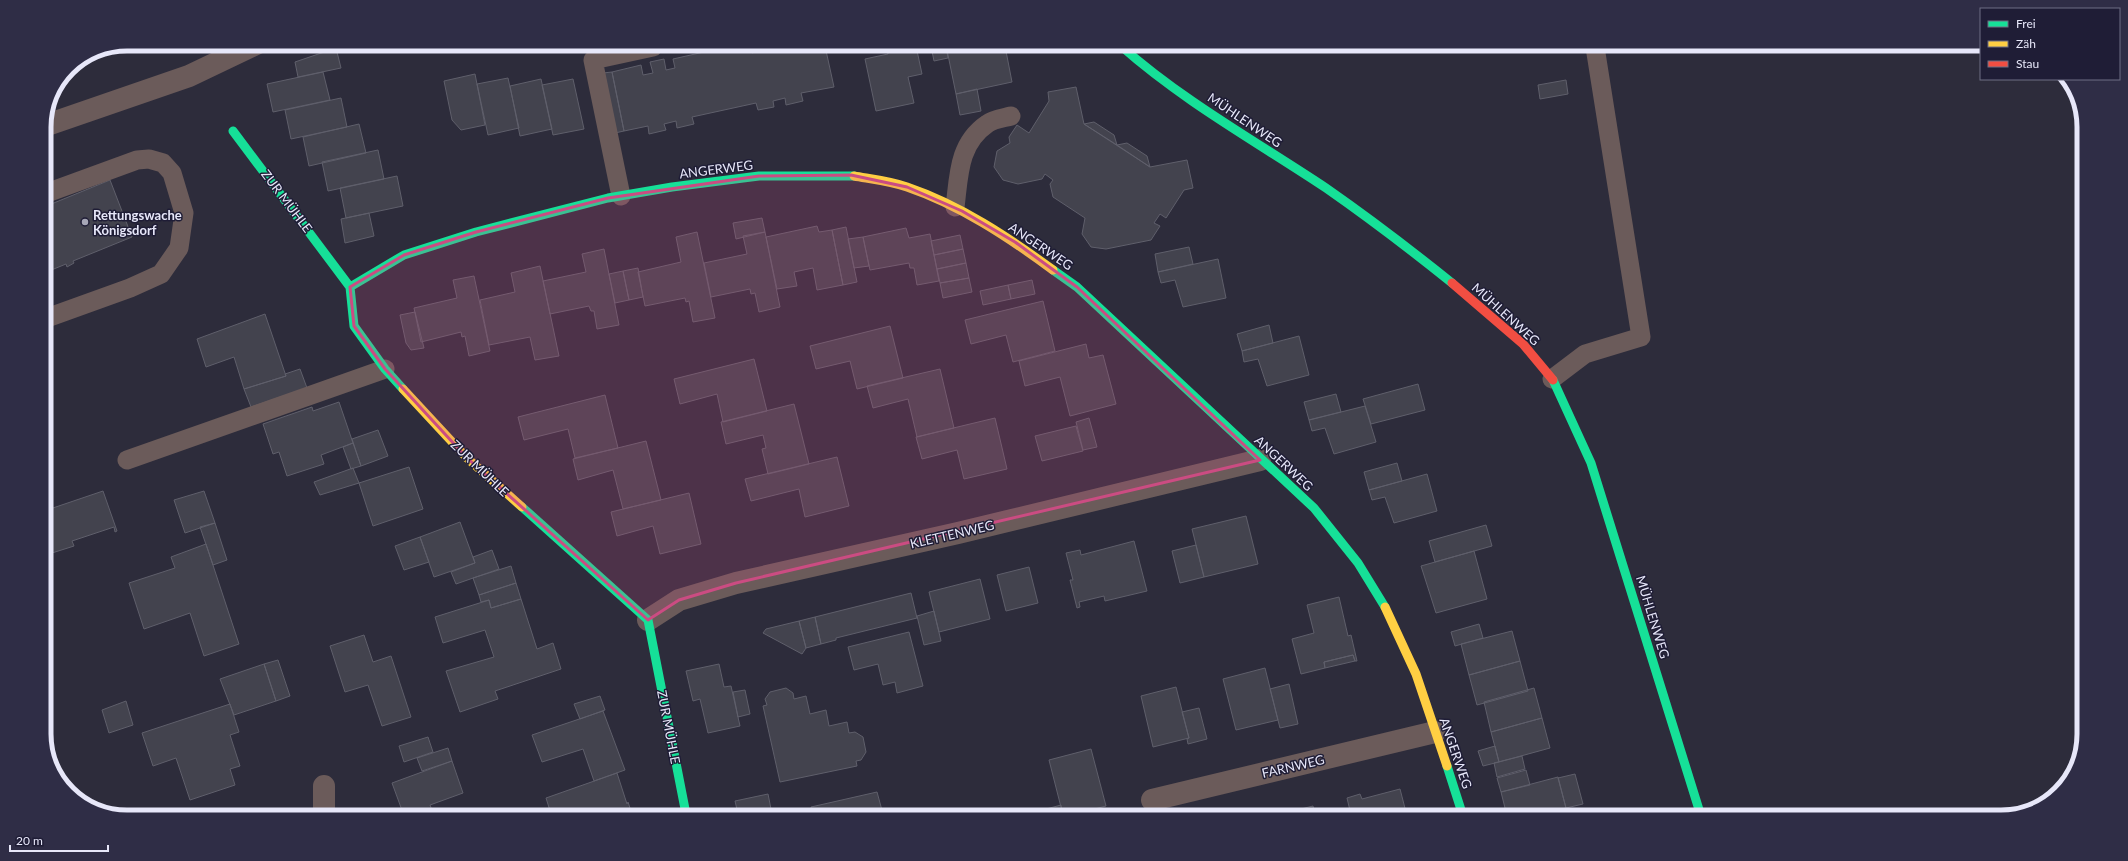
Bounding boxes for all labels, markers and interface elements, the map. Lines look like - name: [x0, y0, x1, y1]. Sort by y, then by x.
- legend: [1980, 8, 2120, 80]
- text: Frei: [2016, 16, 2036, 31]
- text: Zäh: [2016, 36, 2036, 51]
- text: Stau: [2016, 56, 2039, 71]
- street label: MÜHLENWEG: [1205, 89, 1285, 151]
- street label: ANGERWEG: [678, 157, 754, 181]
- street label: ZUR MÜHLE: [258, 166, 316, 236]
- place label: Rettungswache Königsdorf: [93, 207, 182, 238]
- marker: Rettungswache Königsdorf: [80, 217, 90, 227]
- street label: ANGERWEG: [1006, 219, 1076, 273]
- street label: MÜHLENWEG: [1469, 279, 1543, 349]
- street label: ANGERWEG: [1251, 432, 1317, 494]
- street label: ZUR MÜHLE: [448, 436, 512, 500]
- street label: KLETTENWEG: [908, 517, 996, 551]
- street label: MÜHLENWEG: [1633, 574, 1673, 660]
- street label: ZUR MÜHLE: [654, 689, 684, 765]
- street label: ANGERWEG: [1436, 715, 1476, 791]
- street label: FARNWEG: [1260, 751, 1326, 781]
- scale bar: [10, 827, 108, 853]
- text: 20 m: [16, 833, 43, 848]

